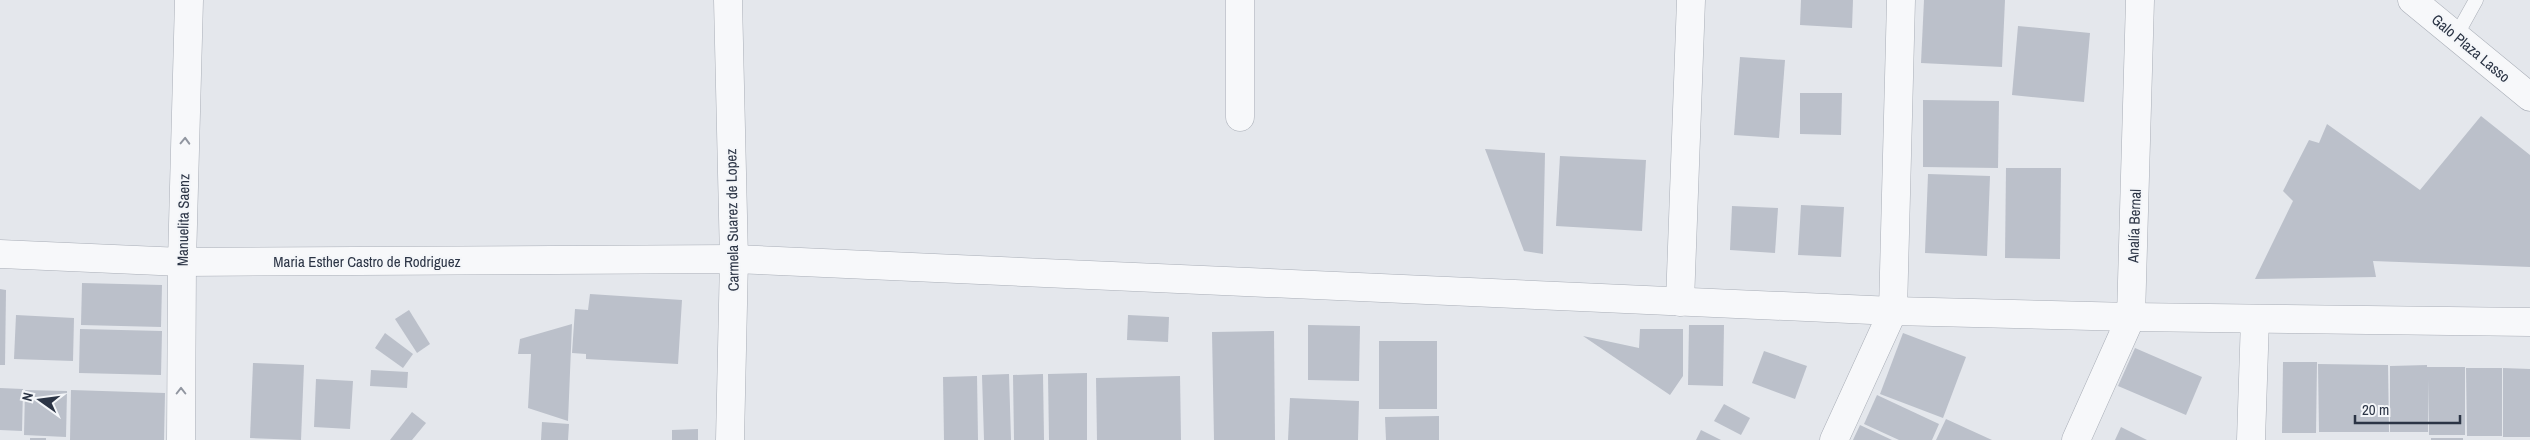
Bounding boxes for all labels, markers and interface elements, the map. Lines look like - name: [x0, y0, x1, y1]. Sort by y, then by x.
- street label: Galo Plaza Lasso: [2427, 9, 2515, 87]
- one-way arrow: [180, 137, 190, 145]
- street label: Carmela Suarez de Lopez: [720, 148, 744, 292]
- street label: Manuelita Saenz: [172, 174, 194, 266]
- street label: Analía Bernal: [2122, 189, 2146, 264]
- street label: Maria Esther Castro de Rodriguez: [273, 251, 461, 272]
- north arrow: [15, 375, 65, 425]
- one-way arrow: [176, 387, 186, 395]
- text: N: [18, 391, 37, 403]
- scale bar: [2355, 392, 2460, 424]
- text: 20 m: [2362, 399, 2389, 420]

